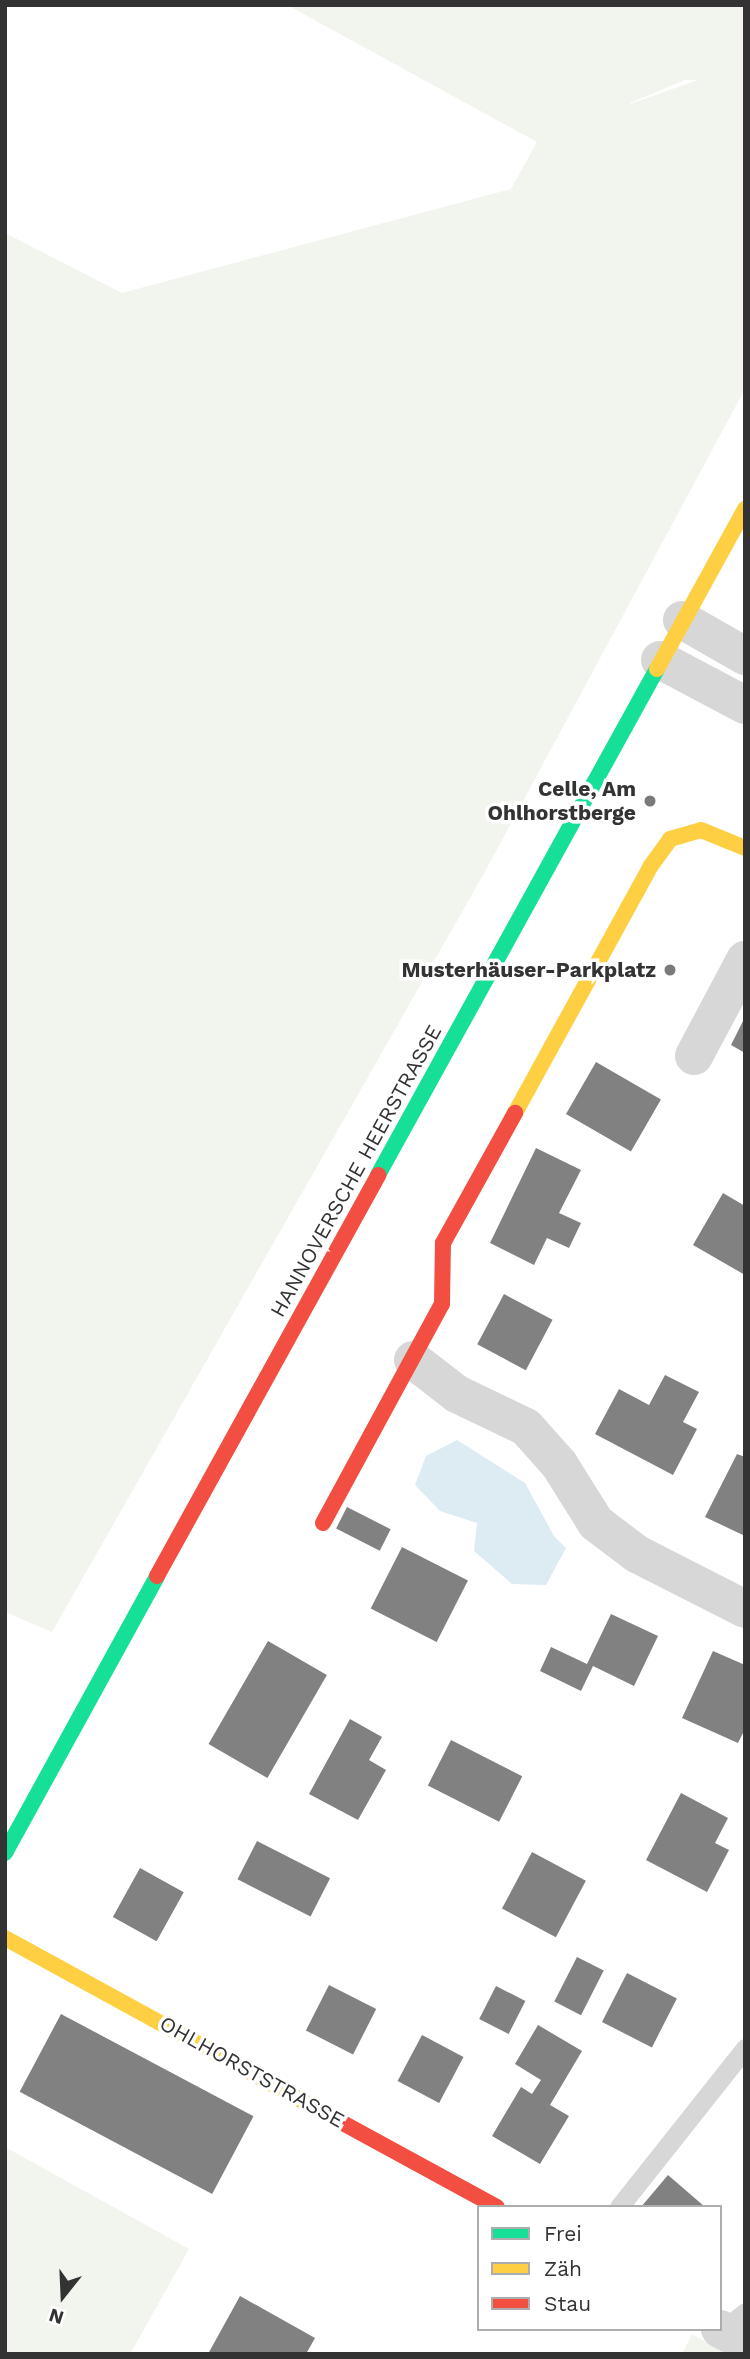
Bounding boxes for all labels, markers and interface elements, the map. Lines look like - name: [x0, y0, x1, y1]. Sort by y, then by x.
- place label: Celle, Am Ohlhorstberge: [488, 776, 636, 826]
- marker: Celle, Am Ohlhorstberge: [642, 793, 658, 809]
- place label: Musterhäuser-Parkplatz: [401, 957, 656, 983]
- marker: Musterhäuser-Parkplatz: [662, 962, 678, 978]
- street label: HANNOVERSCHE HEERSTRASSE: [265, 1021, 447, 1321]
- street label: OHLHORSTSTRASSE: [155, 2011, 349, 2133]
- legend: [477, 2205, 722, 2331]
- text: Frei: [544, 2221, 582, 2246]
- text: Zäh: [544, 2256, 582, 2281]
- north arrow: [28, 2261, 98, 2331]
- text: Stau: [544, 2291, 591, 2316]
- text: N: [46, 2303, 67, 2330]

